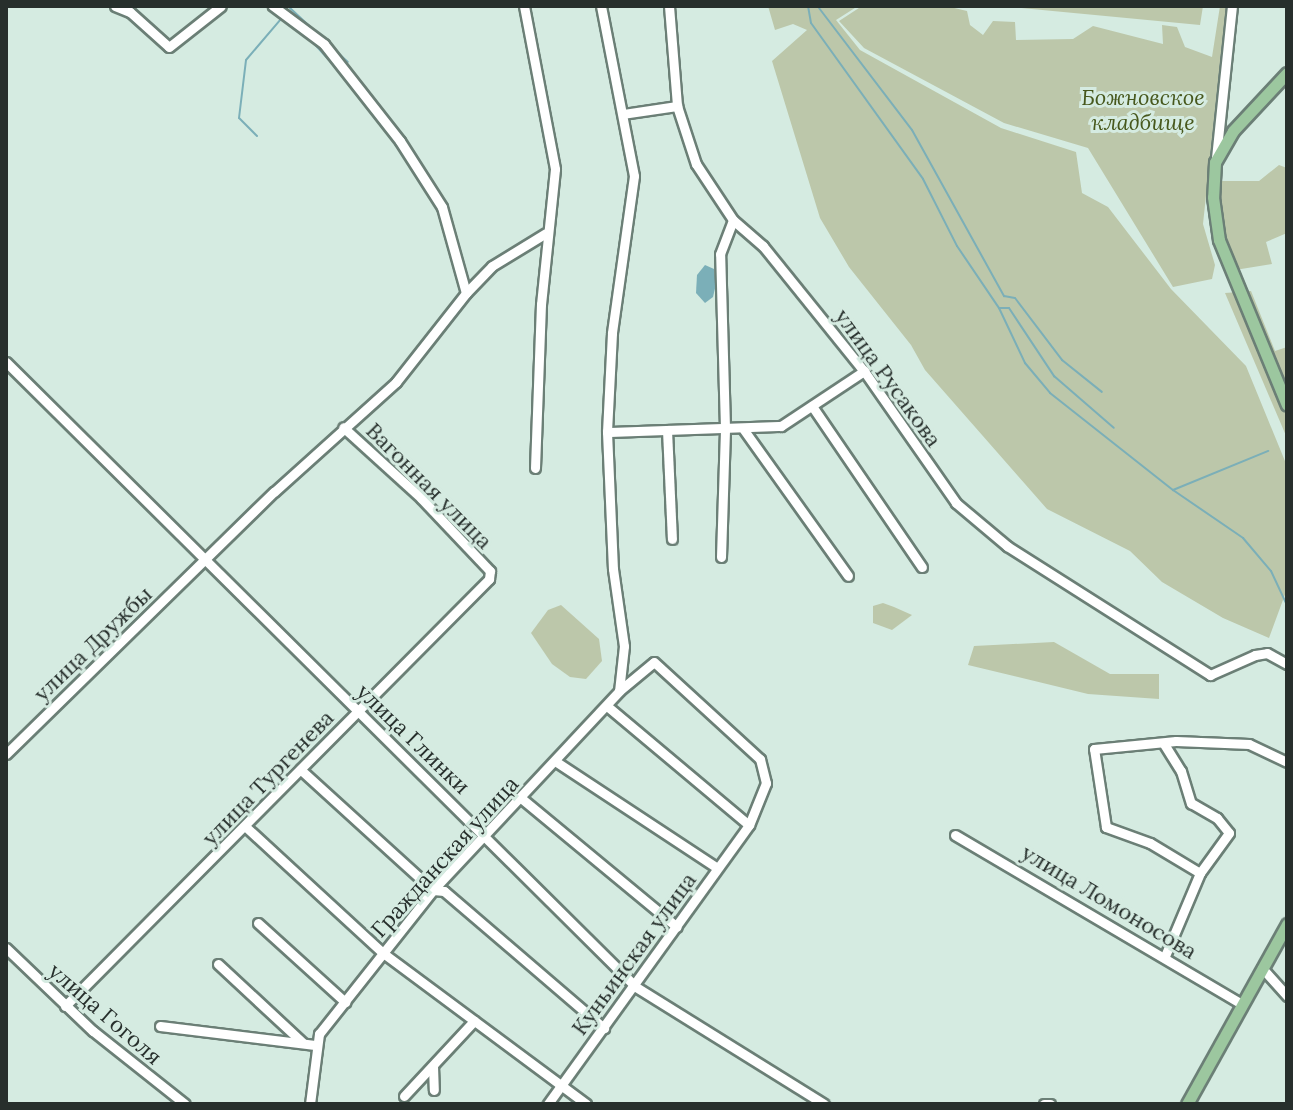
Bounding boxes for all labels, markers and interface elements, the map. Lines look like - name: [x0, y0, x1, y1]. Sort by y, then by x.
- park label: Божновское кладбище: [1081, 84, 1205, 136]
- street label: улица Русакова: [829, 304, 947, 452]
- street label: Вагонная улица: [361, 418, 497, 554]
- street label: улица Дружбы: [28, 581, 158, 707]
- street label: улица Глинки: [351, 678, 475, 800]
- street label: улица Тургенева: [197, 705, 339, 851]
- street label: Гражданская улица: [366, 771, 524, 943]
- street label: улица Ломоносова: [1017, 839, 1201, 965]
- street label: Куньинская улица: [566, 868, 702, 1040]
- street label: улица Гоголя: [43, 958, 167, 1070]

